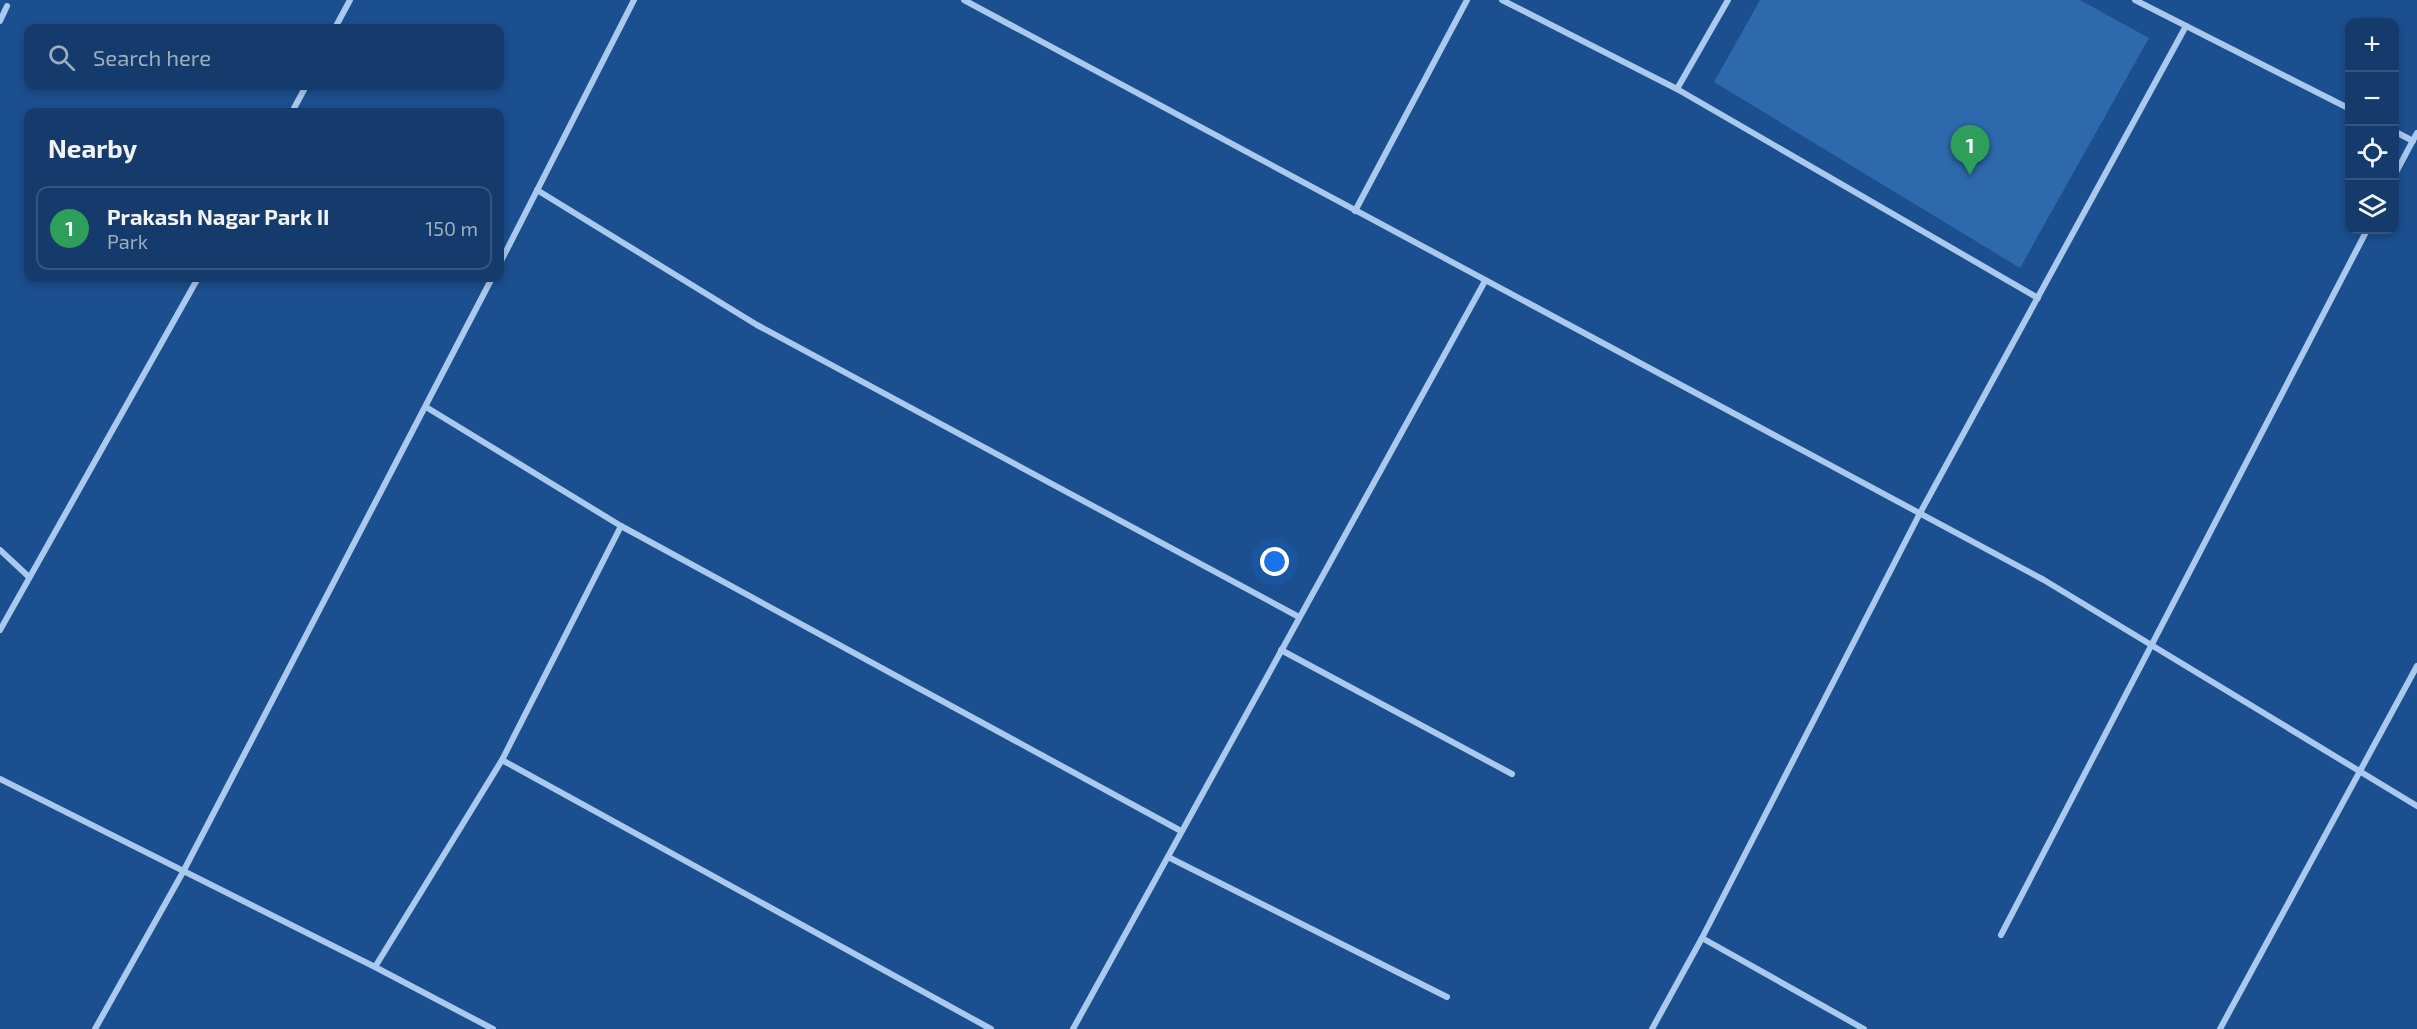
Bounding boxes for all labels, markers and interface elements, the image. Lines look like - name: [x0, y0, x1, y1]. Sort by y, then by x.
- map controls: [2345, 18, 2399, 234]
- button: +: [2345, 18, 2399, 72]
- search box: [24, 24, 504, 90]
- icon: search: [45, 41, 78, 74]
- text: Search here: [93, 44, 211, 70]
- button: −: [2345, 72, 2399, 126]
- pin: 1: [1950, 126, 1990, 175]
- button: locate: [2345, 126, 2399, 180]
- text: Nearby: [48, 132, 137, 163]
- button: layers: [2345, 180, 2399, 234]
- text: Prakash Nagar Park II: [107, 203, 330, 229]
- text: 1: [65, 216, 74, 240]
- text: 150 m: [425, 216, 478, 240]
- text: Park: [107, 229, 148, 253]
- your location: [1260, 547, 1289, 576]

